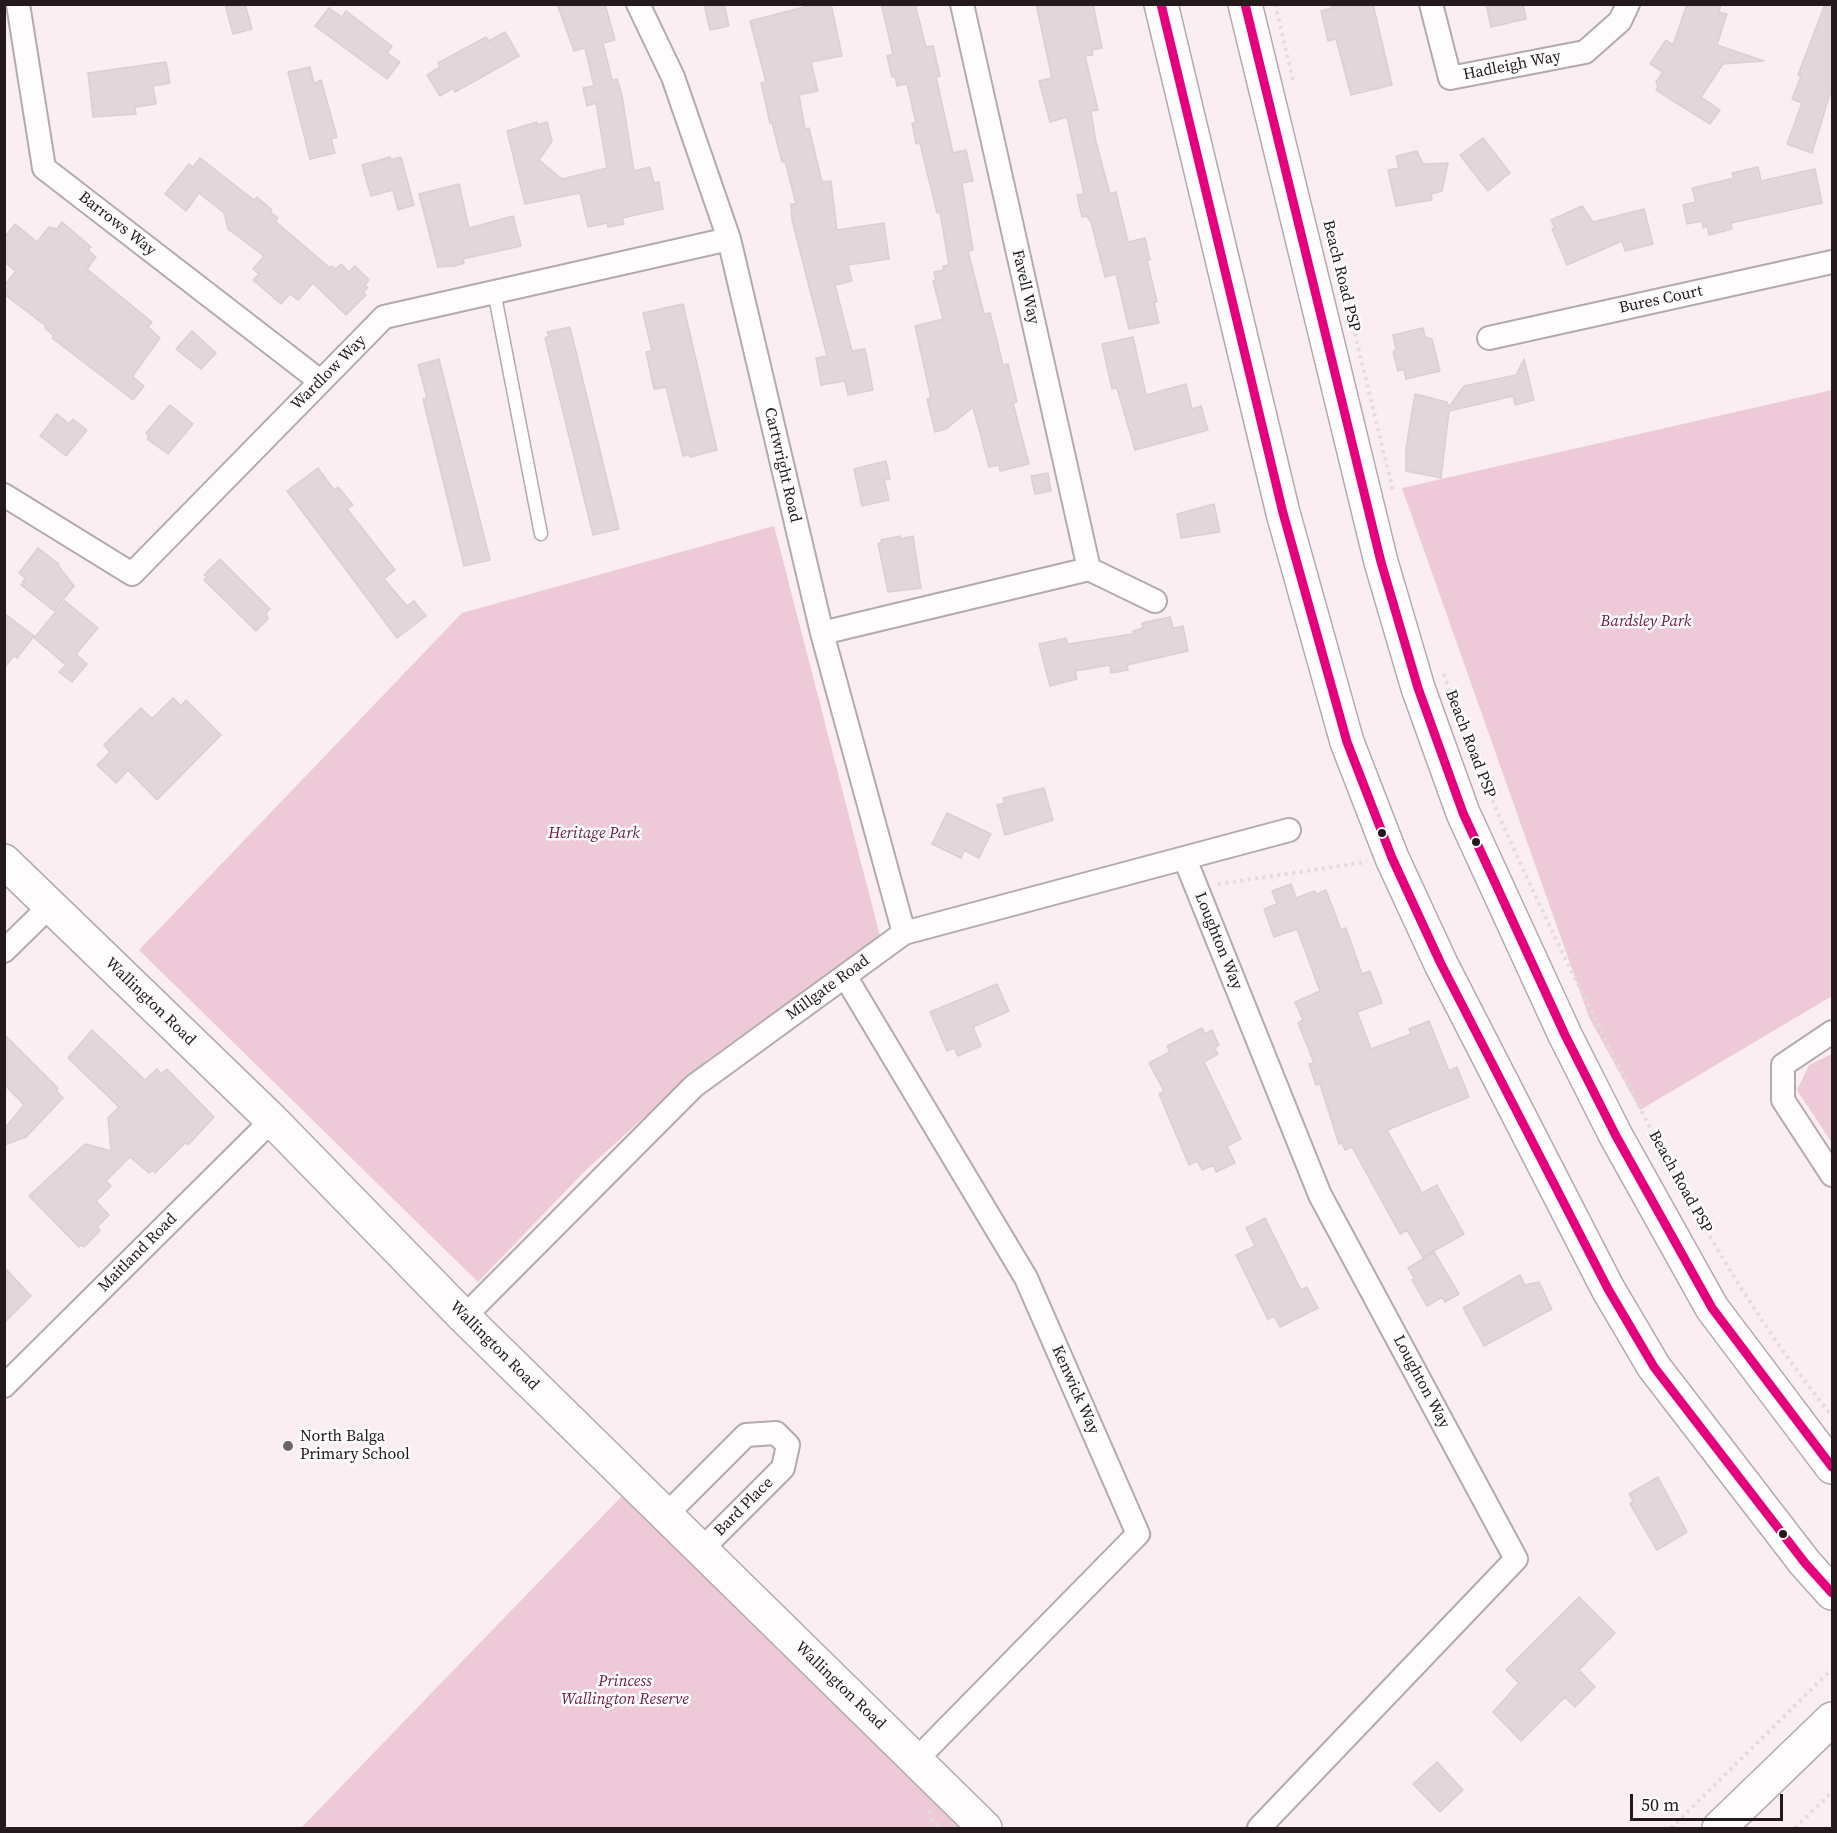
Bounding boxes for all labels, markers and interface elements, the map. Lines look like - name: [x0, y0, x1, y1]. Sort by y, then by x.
- street label: Hadleigh Way: [1462, 47, 1562, 85]
- street label: Barrows Way: [74, 188, 160, 260]
- street label: Beach Road PSP: [1318, 218, 1364, 334]
- street label: Favell Way: [1007, 248, 1043, 326]
- street label: Bures Court: [1618, 282, 1704, 318]
- street label: Wardlow Way: [288, 332, 370, 414]
- street label: Cartwright Road: [759, 406, 805, 524]
- park label: Bardsley Park: [1601, 612, 1691, 632]
- street label: Beach Road PSP: [1441, 687, 1499, 801]
- park label: Heritage Park: [548, 824, 640, 844]
- unlabelled marker: [1376, 827, 1388, 839]
- unlabelled marker: [1470, 836, 1482, 848]
- street label: Loughton Way: [1190, 890, 1246, 992]
- street label: Millgate Road: [783, 951, 873, 1025]
- street label: Wallington Road: [101, 954, 199, 1050]
- street label: Beach Road PSP: [1644, 1127, 1716, 1237]
- street label: Maitland Road: [95, 1210, 181, 1296]
- street label: Wallington Road: [445, 1297, 543, 1395]
- street label: Loughton Way: [1388, 1332, 1454, 1432]
- street label: Kenwick Way: [1047, 1343, 1103, 1437]
- place label: North Balga Primary School: [300, 1427, 410, 1465]
- marker: North Balga Primary School: [281, 1439, 295, 1453]
- street label: Bard Place: [710, 1473, 778, 1541]
- unlabelled marker: [1777, 1528, 1789, 1540]
- street label: Wallington Road: [791, 1638, 889, 1734]
- park label: Princess Wallington Reserve: [561, 1672, 689, 1710]
- scale bar: [1633, 1782, 1786, 1820]
- text: 50 m: [1641, 1792, 1679, 1817]

